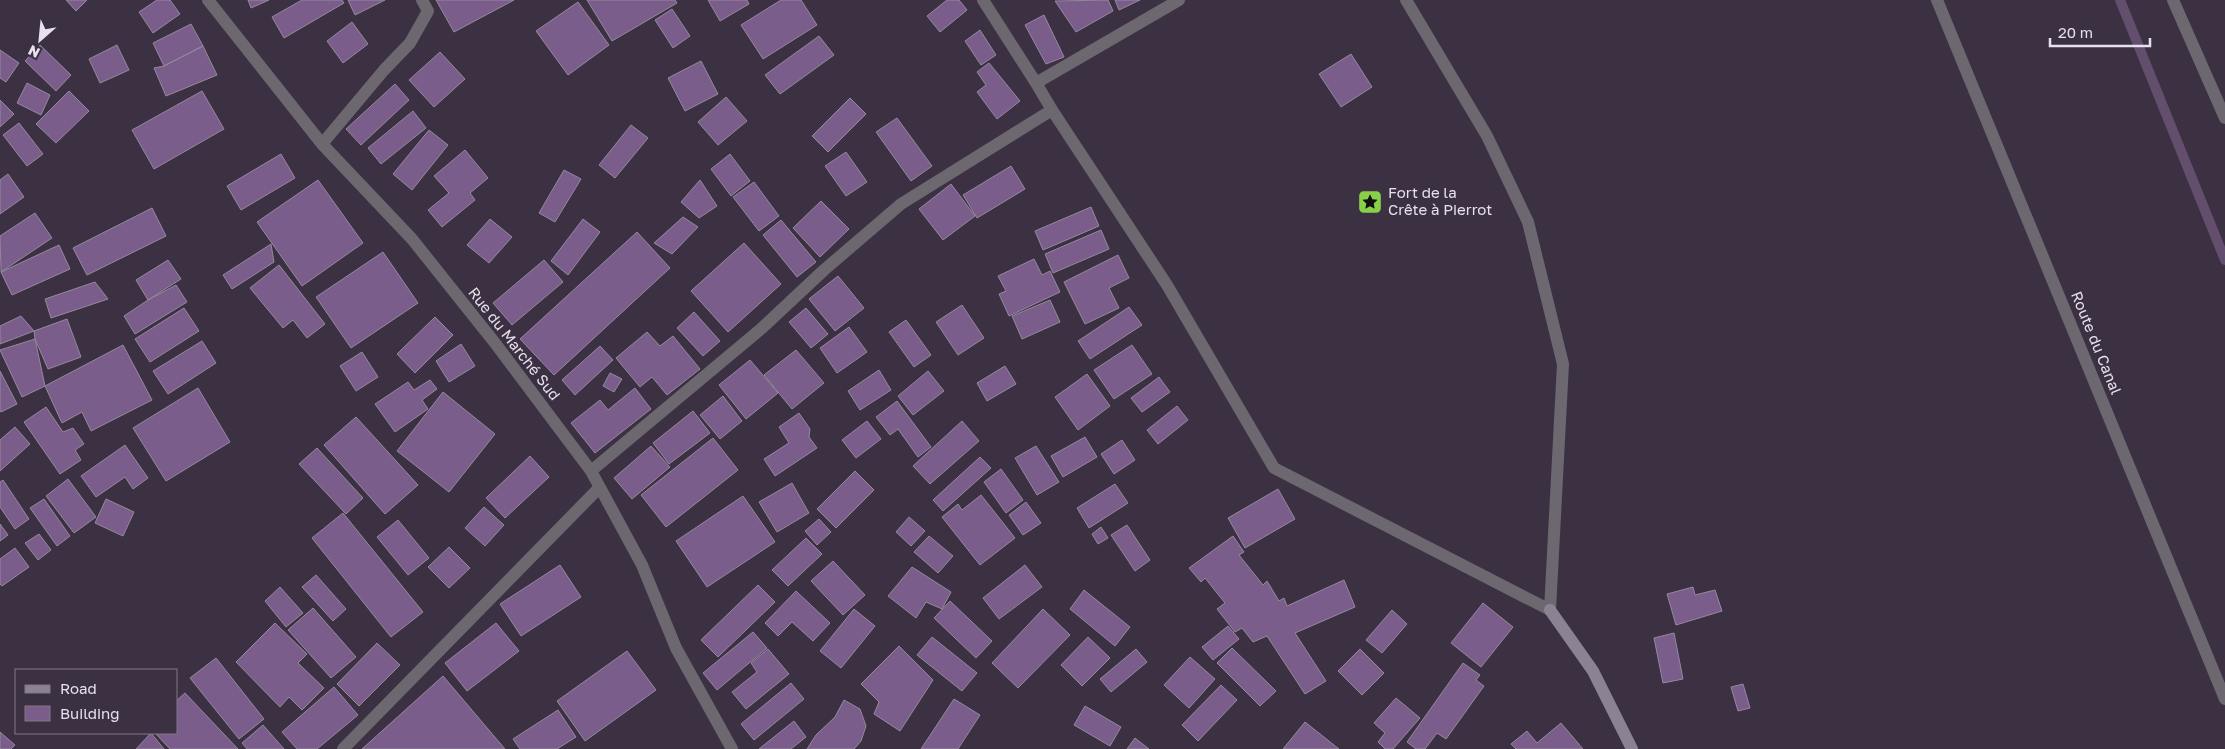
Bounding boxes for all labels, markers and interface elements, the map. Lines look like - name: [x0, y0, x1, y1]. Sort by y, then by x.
- north arrow: [15, 15, 65, 65]
- scale bar: [2050, 15, 2150, 47]
- text: 20 m: [2058, 23, 2093, 41]
- text: N: [25, 42, 42, 62]
- place label: Fort de la Crête à Pierrot: [1388, 183, 1492, 218]
- place icon: Fort de la Crête à Pierrot: [1357, 189, 1383, 215]
- street label: Rue du Marché Sud: [465, 283, 564, 403]
- street label: Route du Canal: [2068, 288, 2126, 397]
- legend: [15, 669, 178, 734]
- text: Road: [60, 679, 97, 697]
- text: Building: [60, 704, 120, 722]

